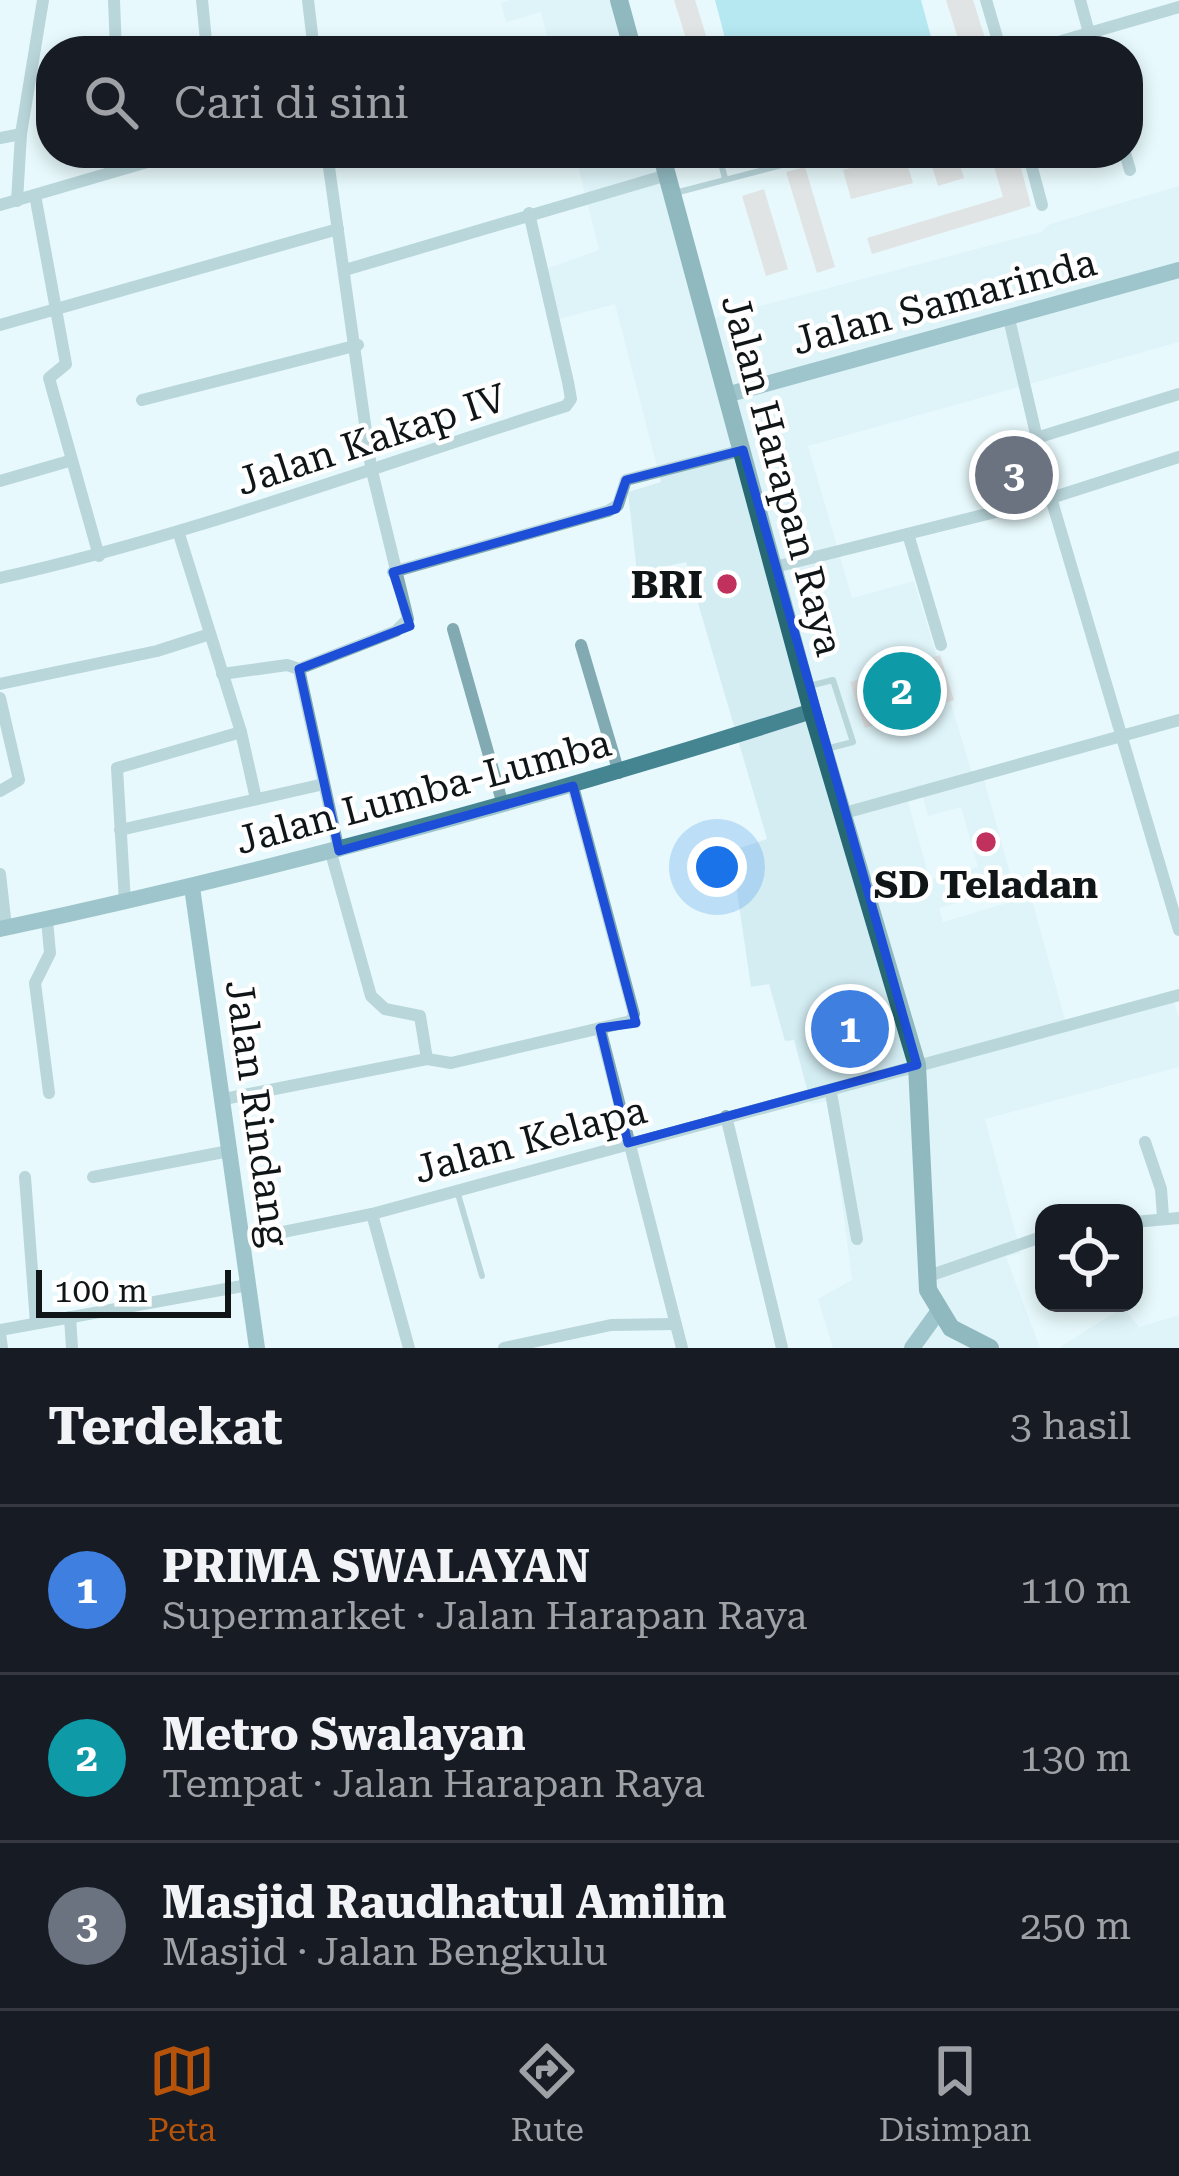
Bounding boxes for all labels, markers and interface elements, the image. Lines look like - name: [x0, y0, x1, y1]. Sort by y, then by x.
- search box: [36, 36, 1143, 168]
- icon: search: [78, 69, 144, 135]
- text: Cari di sini: [174, 76, 409, 129]
- street label: Jalan Samarinda: [787, 239, 1101, 365]
- street label: Jalan Harapan Raya: [712, 290, 852, 661]
- street label: Jalan Kakap IV: [231, 375, 512, 505]
- pin: 3: [975, 430, 1053, 520]
- place label: BRI: [631, 562, 703, 608]
- marker: BRI: [714, 571, 740, 597]
- pin: 2: [863, 646, 941, 736]
- street label: Jalan Lumba-Lumba: [231, 720, 616, 864]
- marker: SD Teladan: [973, 829, 999, 855]
- your location: [687, 837, 747, 897]
- place label: SD Teladan: [874, 862, 1098, 908]
- street label: Jalan Rindang: [216, 977, 298, 1249]
- pin: 1: [811, 984, 889, 1074]
- street label: Jalan Kelapa: [409, 1087, 651, 1193]
- map controls: [1035, 1204, 1143, 1312]
- button: locate: [1035, 1204, 1143, 1312]
- scale bar: [36, 1264, 231, 1317]
- text: 100 m: [54, 1271, 148, 1310]
- text: Terdekat: [48, 1397, 283, 1456]
- text: 3 hasil: [1010, 1403, 1131, 1449]
- text: PRIMA SWALAYAN: [162, 1540, 590, 1593]
- text: 1: [76, 1567, 98, 1613]
- text: 110 m: [1020, 1567, 1131, 1613]
- text: Supermarket · Jalan Harapan Raya: [162, 1593, 807, 1639]
- text: Metro Swalayan: [162, 1708, 526, 1761]
- text: 2: [76, 1735, 98, 1781]
- text: 130 m: [1020, 1735, 1131, 1781]
- text: Tempat · Jalan Harapan Raya: [162, 1761, 705, 1807]
- text: Masjid Raudhatul Amilin: [162, 1876, 727, 1929]
- text: 3: [76, 1903, 98, 1949]
- text: 250 m: [1020, 1903, 1131, 1949]
- text: Masjid · Jalan Bengkulu: [162, 1929, 608, 1975]
- tab: Peta: [147, 2038, 216, 2149]
- tab: Rute: [511, 2038, 584, 2149]
- tab: Disimpan: [879, 2038, 1032, 2149]

